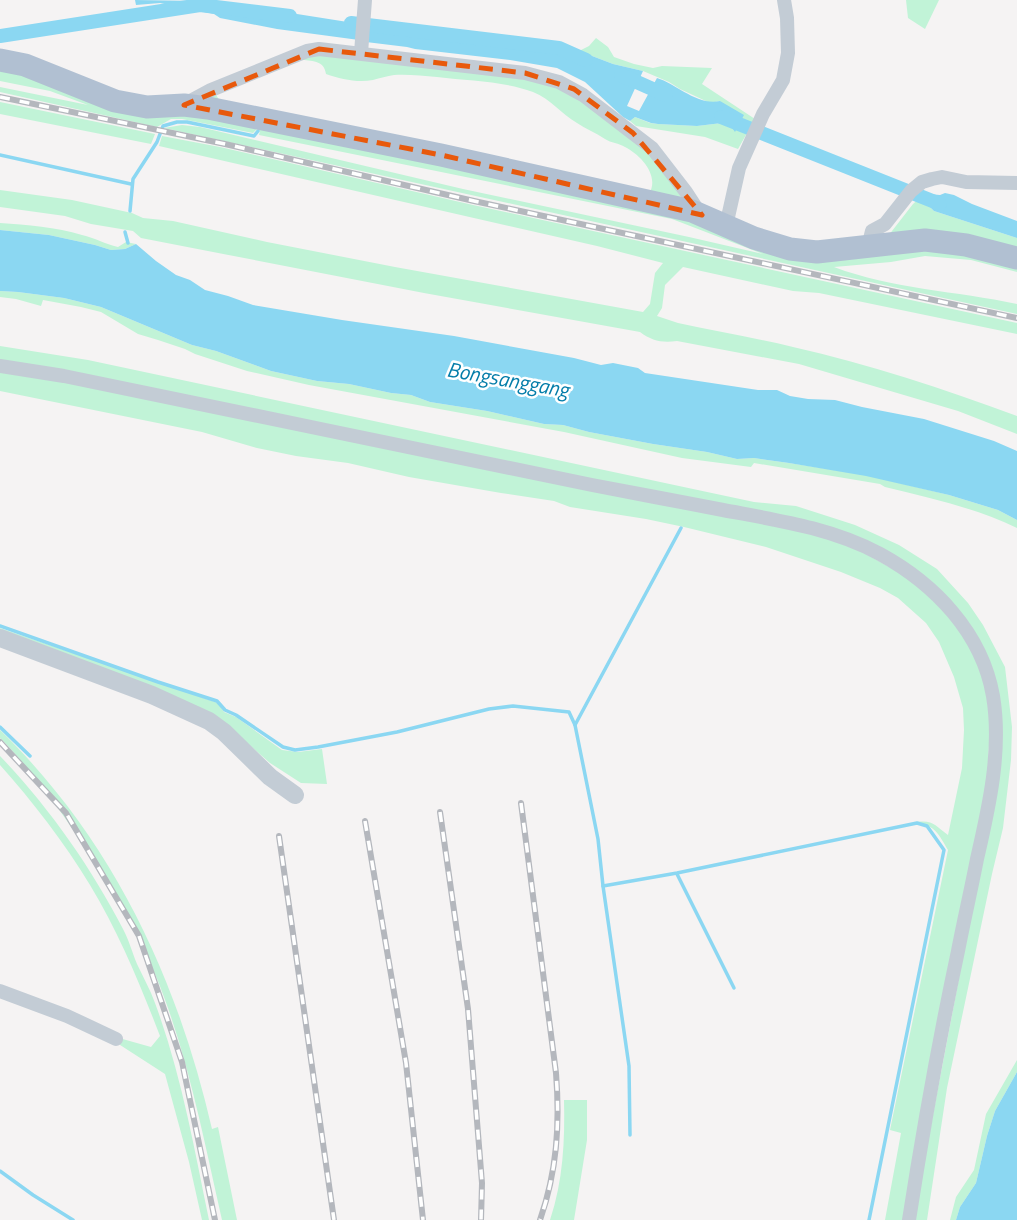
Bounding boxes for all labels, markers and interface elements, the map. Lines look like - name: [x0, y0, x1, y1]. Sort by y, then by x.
- water label: Bongsanggang: [445, 353, 574, 406]

